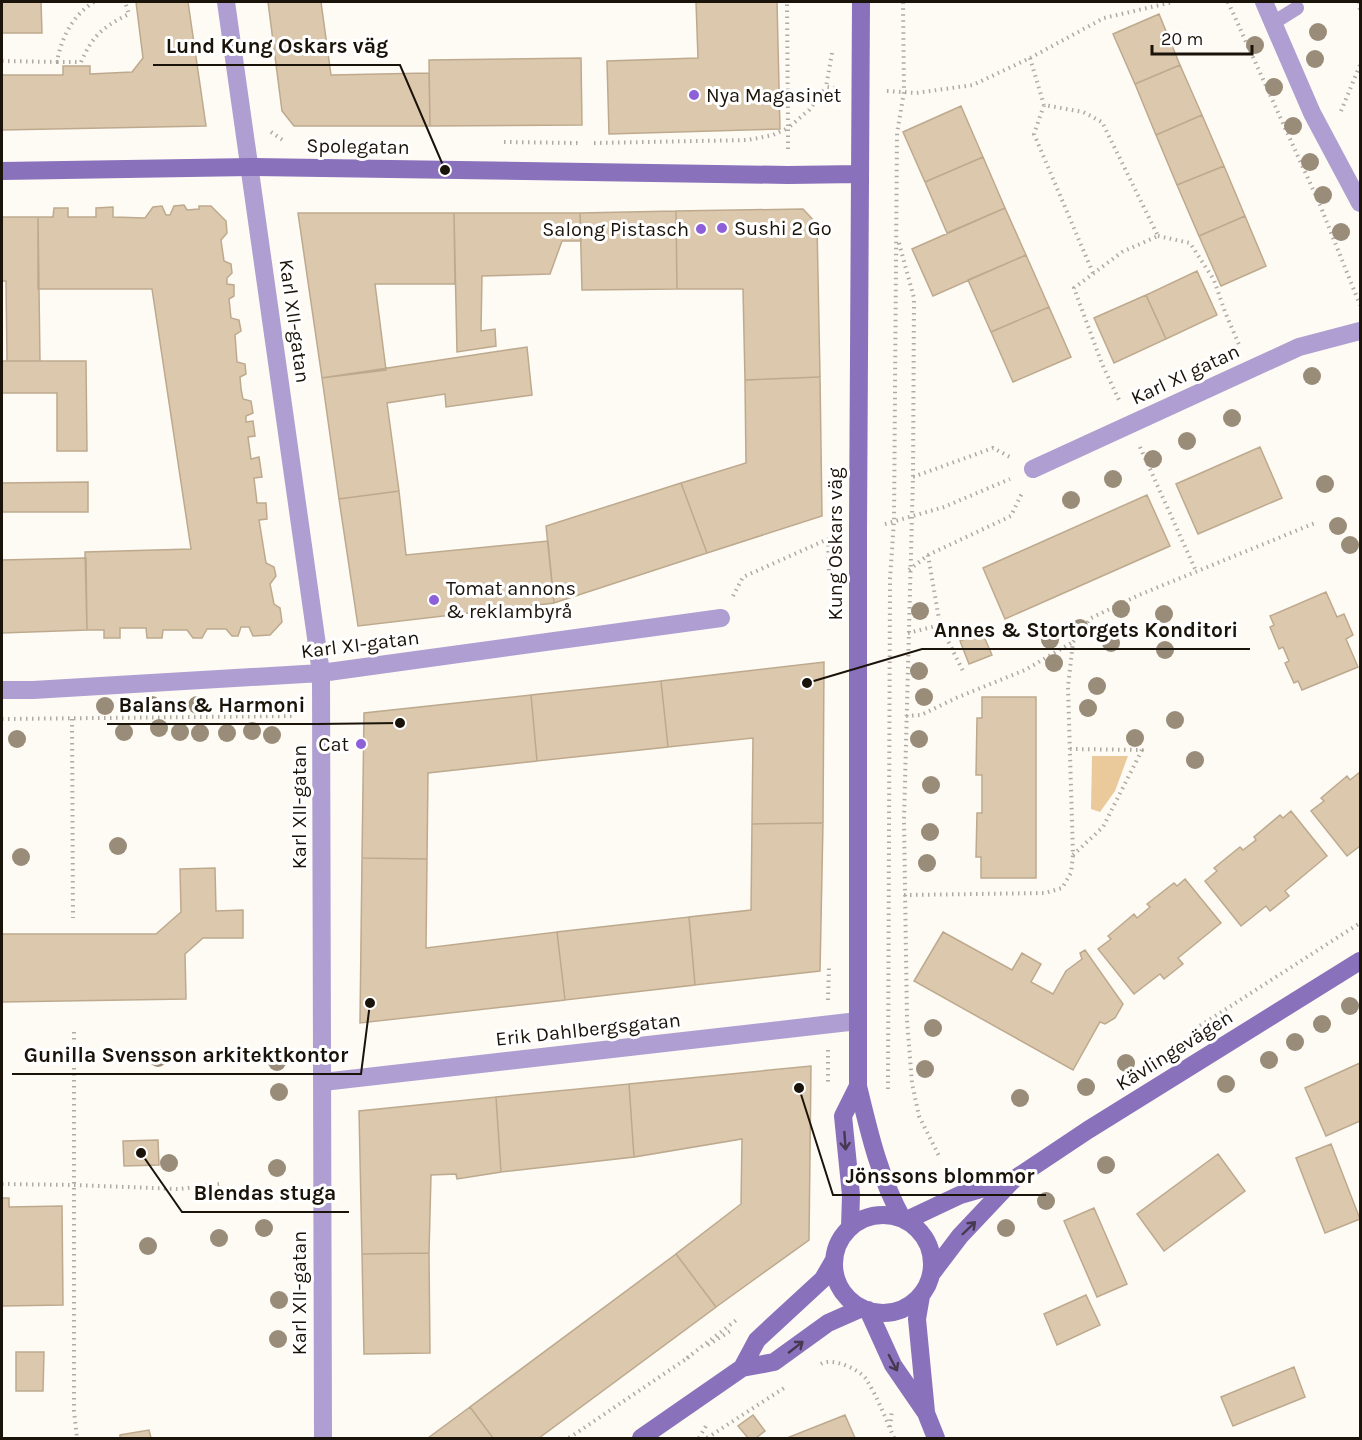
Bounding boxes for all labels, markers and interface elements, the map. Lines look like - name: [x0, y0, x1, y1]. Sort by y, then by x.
- scale bar: [1152, 18, 1252, 56]
- callout: Lund Kung Oskars väg: [153, 26, 400, 65]
- text: 20 m: [1161, 28, 1203, 50]
- text: Lund Kung Oskars väg: [166, 34, 388, 58]
- place label: Nya Magasinet: [706, 84, 842, 107]
- marker: Nya Magasinet: [687, 88, 701, 102]
- street label: Spolegatan: [306, 134, 410, 159]
- place label: Sushi 2 Go: [734, 217, 832, 240]
- place label: Salong Pistasch: [542, 218, 689, 241]
- marker: Sushi 2 Go: [715, 221, 729, 235]
- marker: Salong Pistasch: [694, 222, 708, 236]
- street label: Karl XII-gatan: [274, 258, 315, 384]
- street label: Karl XI gatan: [1127, 339, 1243, 410]
- street label: Kung Oskars väg: [824, 468, 847, 620]
- place label: Tomat annons & reklambyrå: [446, 577, 576, 623]
- marker: Tomat annons & reklambyrå: [427, 593, 441, 607]
- callout: Annes & Stortorgets Konditori: [922, 610, 1250, 649]
- text: Annes & Stortorgets Konditori: [934, 618, 1238, 642]
- street label: Karl XI-gatan: [300, 626, 421, 663]
- callout: Balans & Harmoni: [107, 685, 318, 724]
- text: Balans & Harmoni: [119, 693, 305, 717]
- place label: Cat: [318, 733, 349, 756]
- marker: Cat: [354, 737, 368, 751]
- street label: Karl XII-gatan: [288, 745, 311, 869]
- street label: Kävlingevägen: [1112, 1005, 1237, 1095]
- street label: Erik Dahlbergsgatan: [494, 1008, 682, 1051]
- callout: Gunilla Svensson arkitektkontor: [12, 1035, 361, 1074]
- text: Gunilla Svensson arkitektkontor: [24, 1043, 349, 1067]
- one-way arrow: [840, 1131, 851, 1151]
- callout: Jönssons blommor: [833, 1156, 1046, 1195]
- text: Jönssons blommor: [846, 1164, 1035, 1188]
- callout: Blendas stuga: [182, 1173, 349, 1212]
- text: Blendas stuga: [194, 1181, 336, 1205]
- one-way arrow: [961, 1220, 976, 1235]
- street label: Karl XII-gatan: [288, 1231, 311, 1355]
- one-way arrow: [788, 1341, 804, 1354]
- one-way arrow: [888, 1354, 899, 1372]

